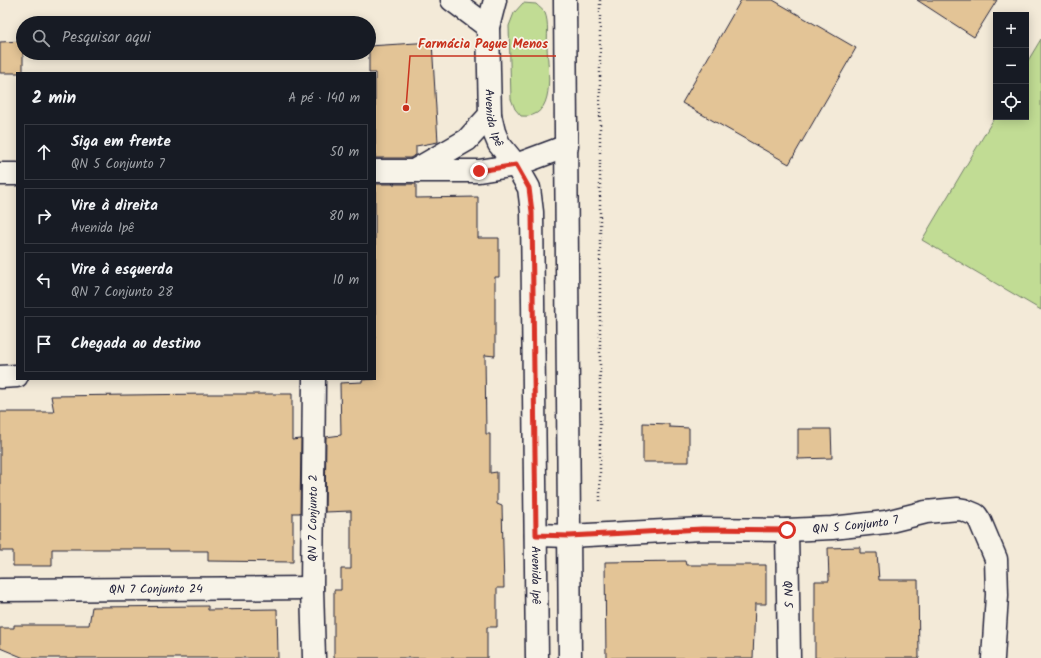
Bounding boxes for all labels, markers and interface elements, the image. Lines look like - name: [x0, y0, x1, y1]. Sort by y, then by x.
- map controls: [993, 12, 1029, 120]
- button: +: [993, 12, 1029, 48]
- search box: [16, 16, 376, 60]
- text: Pesquisar aqui: [62, 26, 151, 50]
- icon: search: [30, 27, 52, 49]
- callout: Farmácia Pague Menos: [410, 31, 556, 56]
- text: Farmácia Pague Menos: [418, 34, 548, 55]
- button: −: [993, 48, 1029, 84]
- button: locate: [993, 84, 1029, 120]
- text: 2 min: [32, 85, 76, 112]
- text: A pé · 140 m: [288, 88, 360, 109]
- street label: Avenida Ipê: [480, 89, 509, 150]
- text: Siga em frente: [71, 130, 171, 154]
- icon: ahead: [33, 141, 55, 163]
- text: 50 m: [330, 142, 359, 163]
- text: QN 5 Conjunto 7: [71, 154, 165, 175]
- route end: [470, 162, 488, 180]
- text: Vire à direita: [71, 194, 158, 218]
- icon: right: [33, 205, 55, 227]
- text: 80 m: [329, 206, 359, 227]
- text: Avenida Ipê: [71, 218, 134, 239]
- text: Vire à esquerda: [71, 258, 173, 282]
- icon: left: [33, 269, 55, 291]
- text: 10 m: [333, 270, 359, 291]
- text: QN 7 Conjunto 28: [71, 282, 173, 303]
- text: Chegada ao destino: [71, 332, 201, 356]
- icon: arrive: [33, 333, 55, 355]
- street label: QN 7 Conjunto 2: [303, 474, 323, 562]
- street label: QN 5 Conjunto 7: [812, 510, 901, 538]
- route start: [778, 521, 796, 539]
- street label: Avenida Ipê: [526, 546, 546, 605]
- street label: QN 7 Conjunto 24: [109, 579, 203, 599]
- street label: QN 5: [778, 580, 798, 609]

